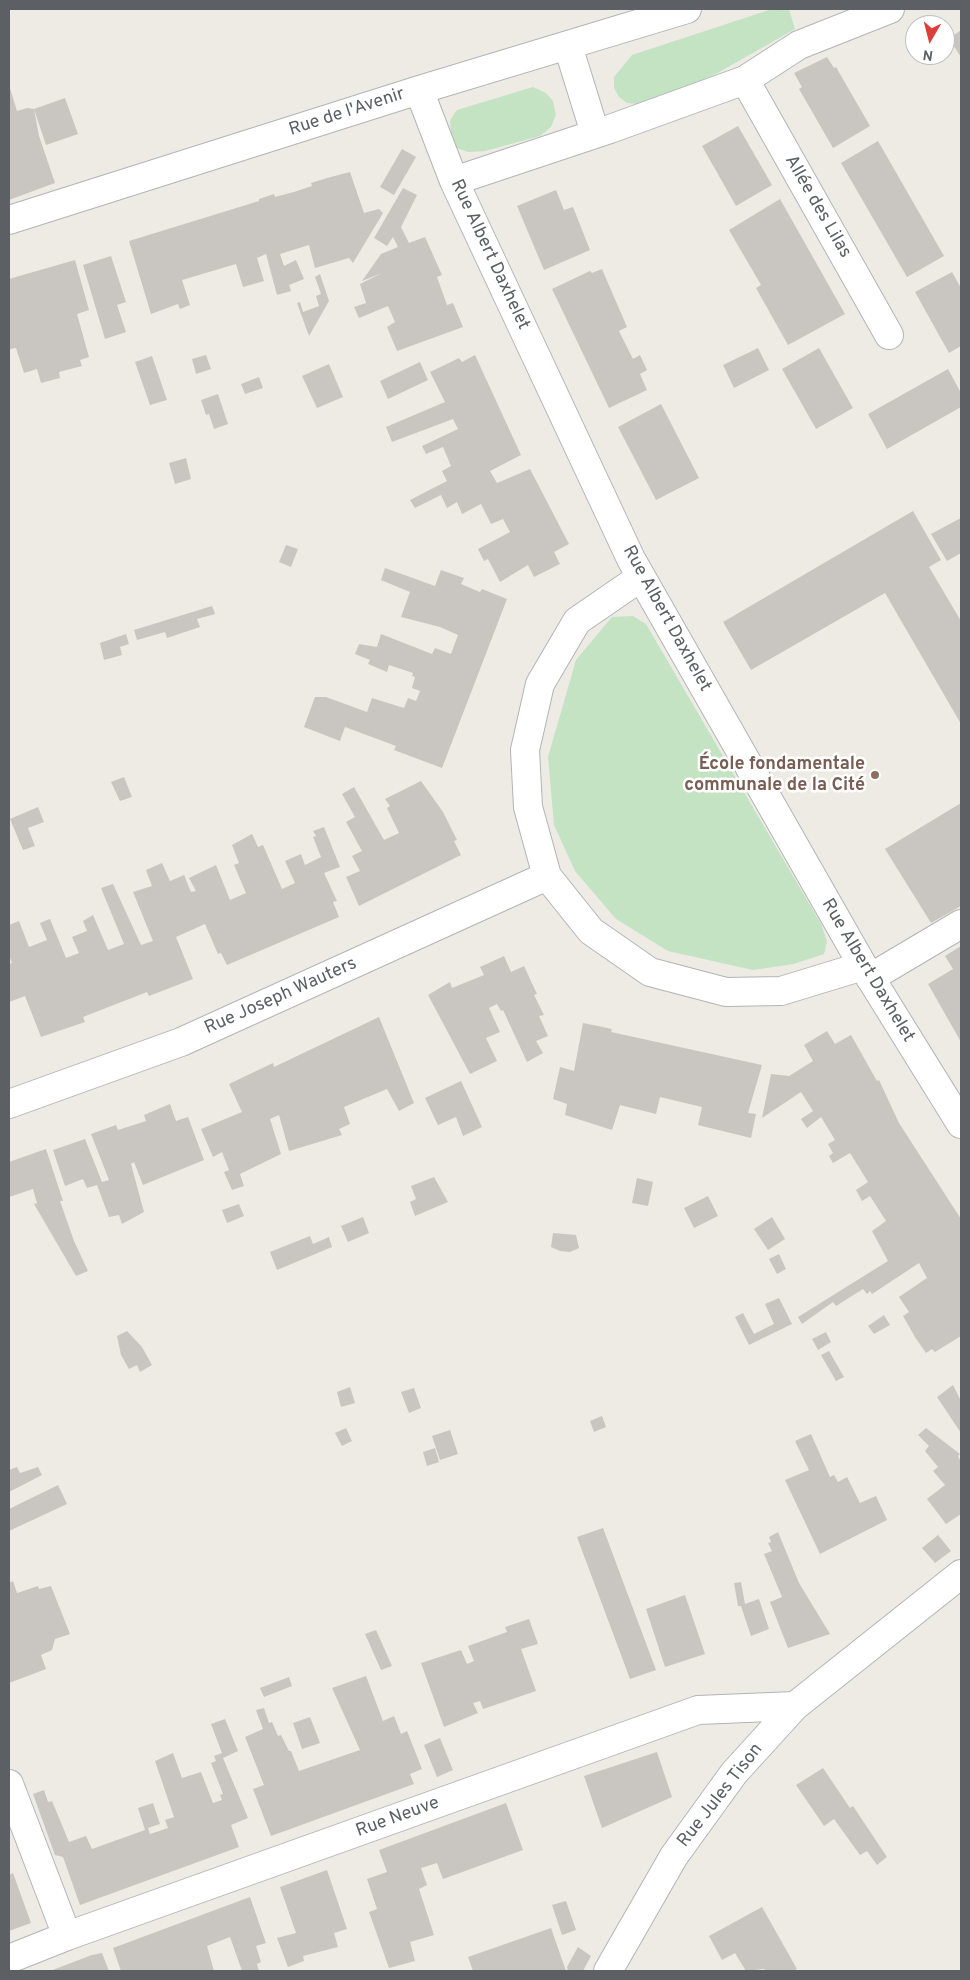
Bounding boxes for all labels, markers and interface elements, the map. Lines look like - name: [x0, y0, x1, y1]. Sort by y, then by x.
- north arrow: [905, 15, 955, 65]
- text: N: [922, 45, 934, 63]
- street label: Rue de l'Avenir: [286, 84, 408, 142]
- street label: Allée des Lilas: [779, 152, 855, 262]
- street label: Rue Albert Daxhelet: [445, 176, 533, 334]
- street label: Rue Albert Daxhelet: [617, 542, 715, 696]
- place label: École fondamentale communale de la Cité: [684, 754, 865, 796]
- marker: École fondamentale communale de la Cité: [869, 769, 881, 781]
- street label: Rue Albert Daxhelet: [816, 895, 918, 1047]
- street label: Rue Joseph Wauters: [202, 954, 360, 1040]
- street label: Rue Jules Tison: [674, 1740, 768, 1852]
- street label: Rue Neuve: [353, 1793, 443, 1843]

